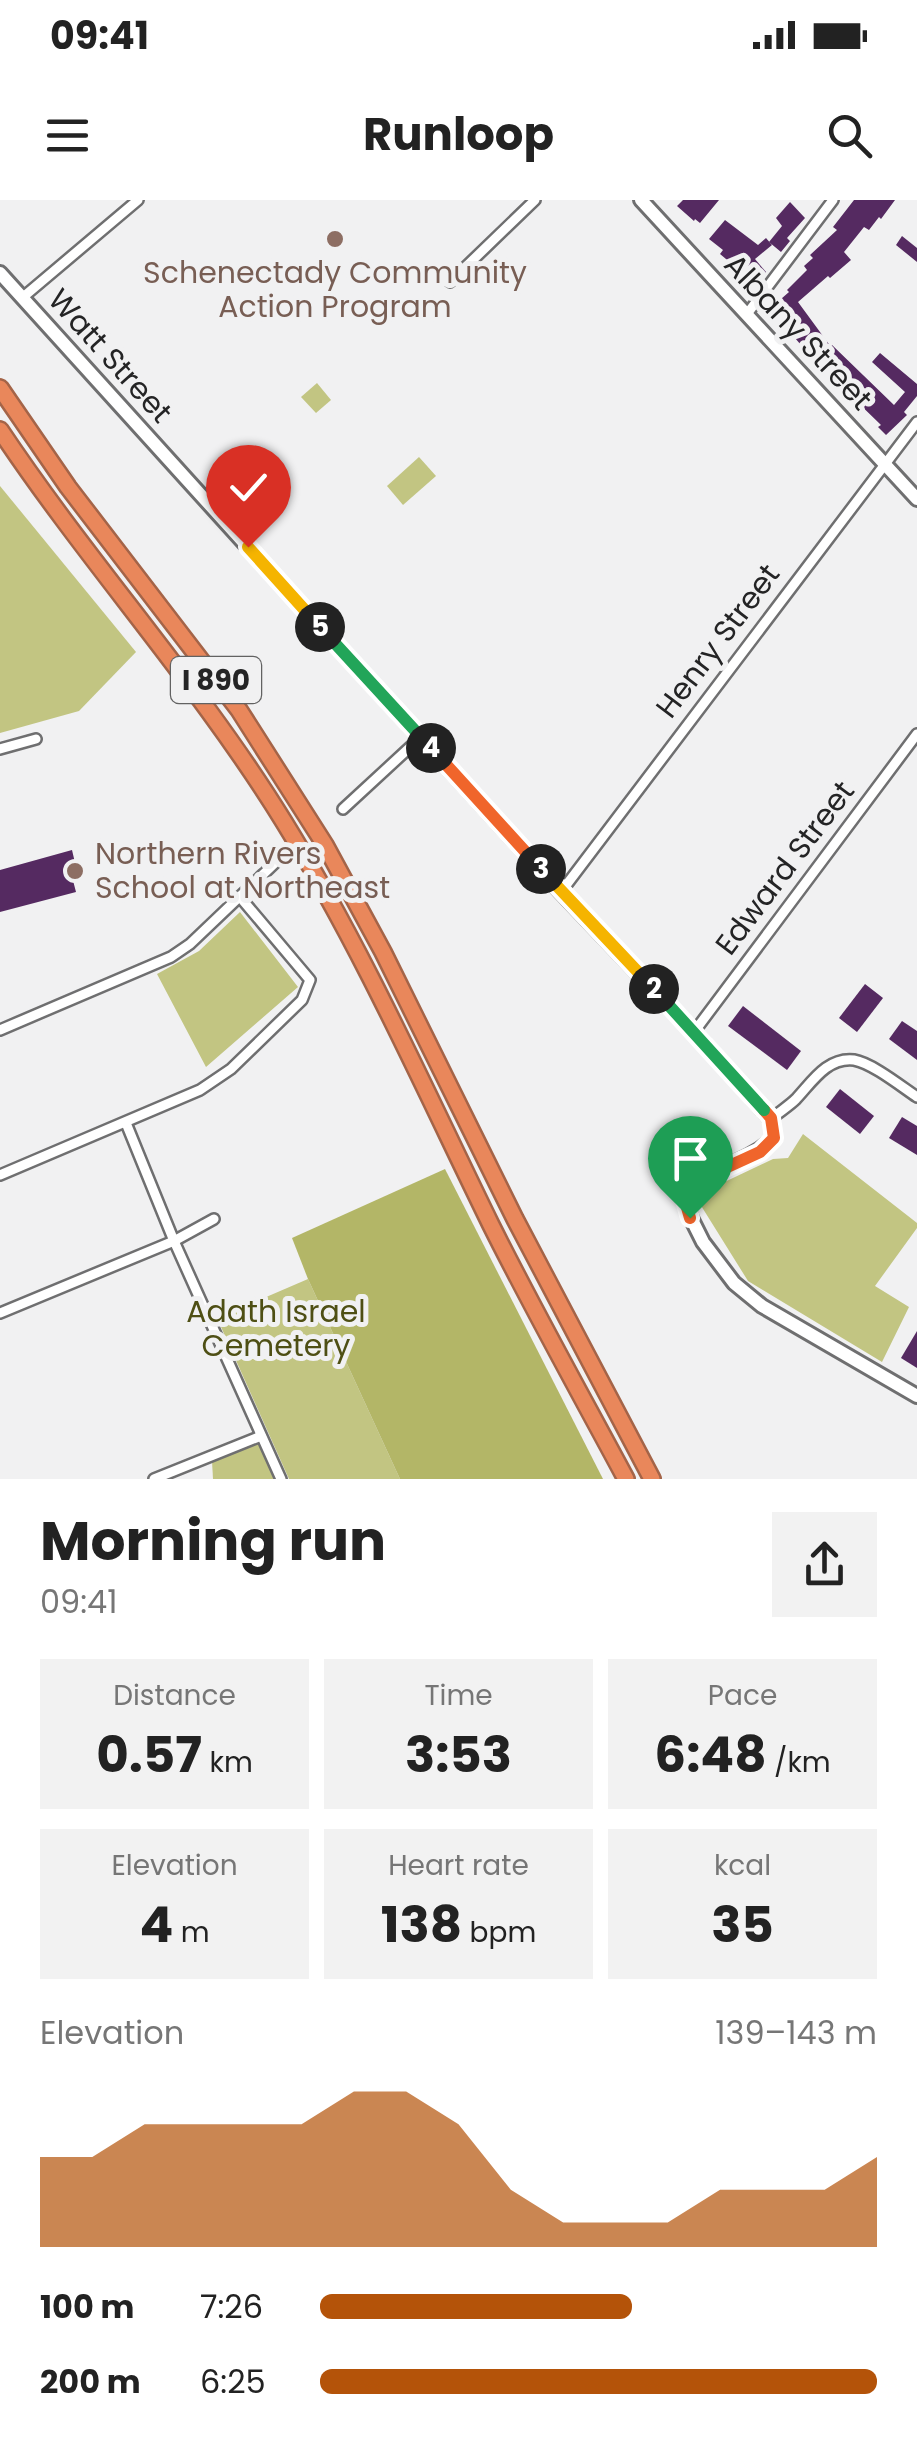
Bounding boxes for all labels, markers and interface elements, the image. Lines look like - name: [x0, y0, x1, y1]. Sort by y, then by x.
- text: 09:41: [50, 9, 149, 62]
- text: Runloop: [363, 103, 554, 166]
- icon: menu: [40, 108, 95, 163]
- icon: search: [822, 108, 877, 163]
- marker: Schenectady Community Action Program: [324, 228, 346, 250]
- street label: Albany Street: [714, 244, 882, 419]
- place label: Schenectady Community Action Program: [143, 251, 527, 328]
- street label: Watt Street: [38, 279, 182, 432]
- pin: [206, 445, 291, 548]
- icon: check: [221, 460, 276, 515]
- street label: Henry Street: [646, 555, 790, 727]
- pin: 5: [295, 602, 345, 652]
- text: 5: [311, 607, 329, 646]
- road number: I 890: [171, 657, 261, 703]
- pin: 4: [406, 723, 456, 773]
- text: 4: [422, 728, 440, 767]
- street label: Edward Street: [705, 772, 864, 964]
- place label: Northern Rivers School at Northeast: [95, 832, 390, 909]
- pin: 3: [516, 844, 566, 894]
- text: 3: [533, 849, 549, 888]
- marker: Northern Rivers School at Northeast: [64, 860, 86, 882]
- pin: 2: [629, 964, 679, 1014]
- text: 2: [646, 969, 662, 1008]
- pin: [648, 1116, 733, 1219]
- icon: arrive: [663, 1131, 718, 1186]
- park label: Adath Israel Cemetery: [186, 1290, 366, 1367]
- text: Morning run: [40, 1502, 386, 1579]
- button: share: [772, 1512, 877, 1617]
- text: 09:41: [40, 1579, 117, 1624]
- text: Distance: [113, 1676, 236, 1715]
- text: Time: [424, 1676, 493, 1715]
- text: Pace: [708, 1676, 777, 1715]
- text: 0.57: [96, 1719, 202, 1790]
- text: 3:53: [405, 1719, 512, 1790]
- text: 6:48: [654, 1719, 767, 1790]
- text: km: [202, 1743, 253, 1782]
- text: /km: [767, 1743, 831, 1782]
- text: Elevation: [111, 1846, 238, 1885]
- text: Heart rate: [388, 1846, 529, 1885]
- text: kcal: [714, 1846, 771, 1885]
- text: 4: [139, 1889, 173, 1960]
- text: 138: [381, 1889, 462, 1960]
- text: 35: [711, 1889, 774, 1960]
- text: m: [173, 1913, 210, 1952]
- text: bpm: [462, 1913, 536, 1952]
- text: Elevation: [40, 2010, 184, 2055]
- text: 139–143 m: [715, 2010, 877, 2055]
- text: 100 m: [40, 2284, 134, 2329]
- text: 7:26: [200, 2284, 263, 2329]
- text: 200 m: [40, 2359, 141, 2404]
- text: 6:25: [200, 2359, 266, 2404]

